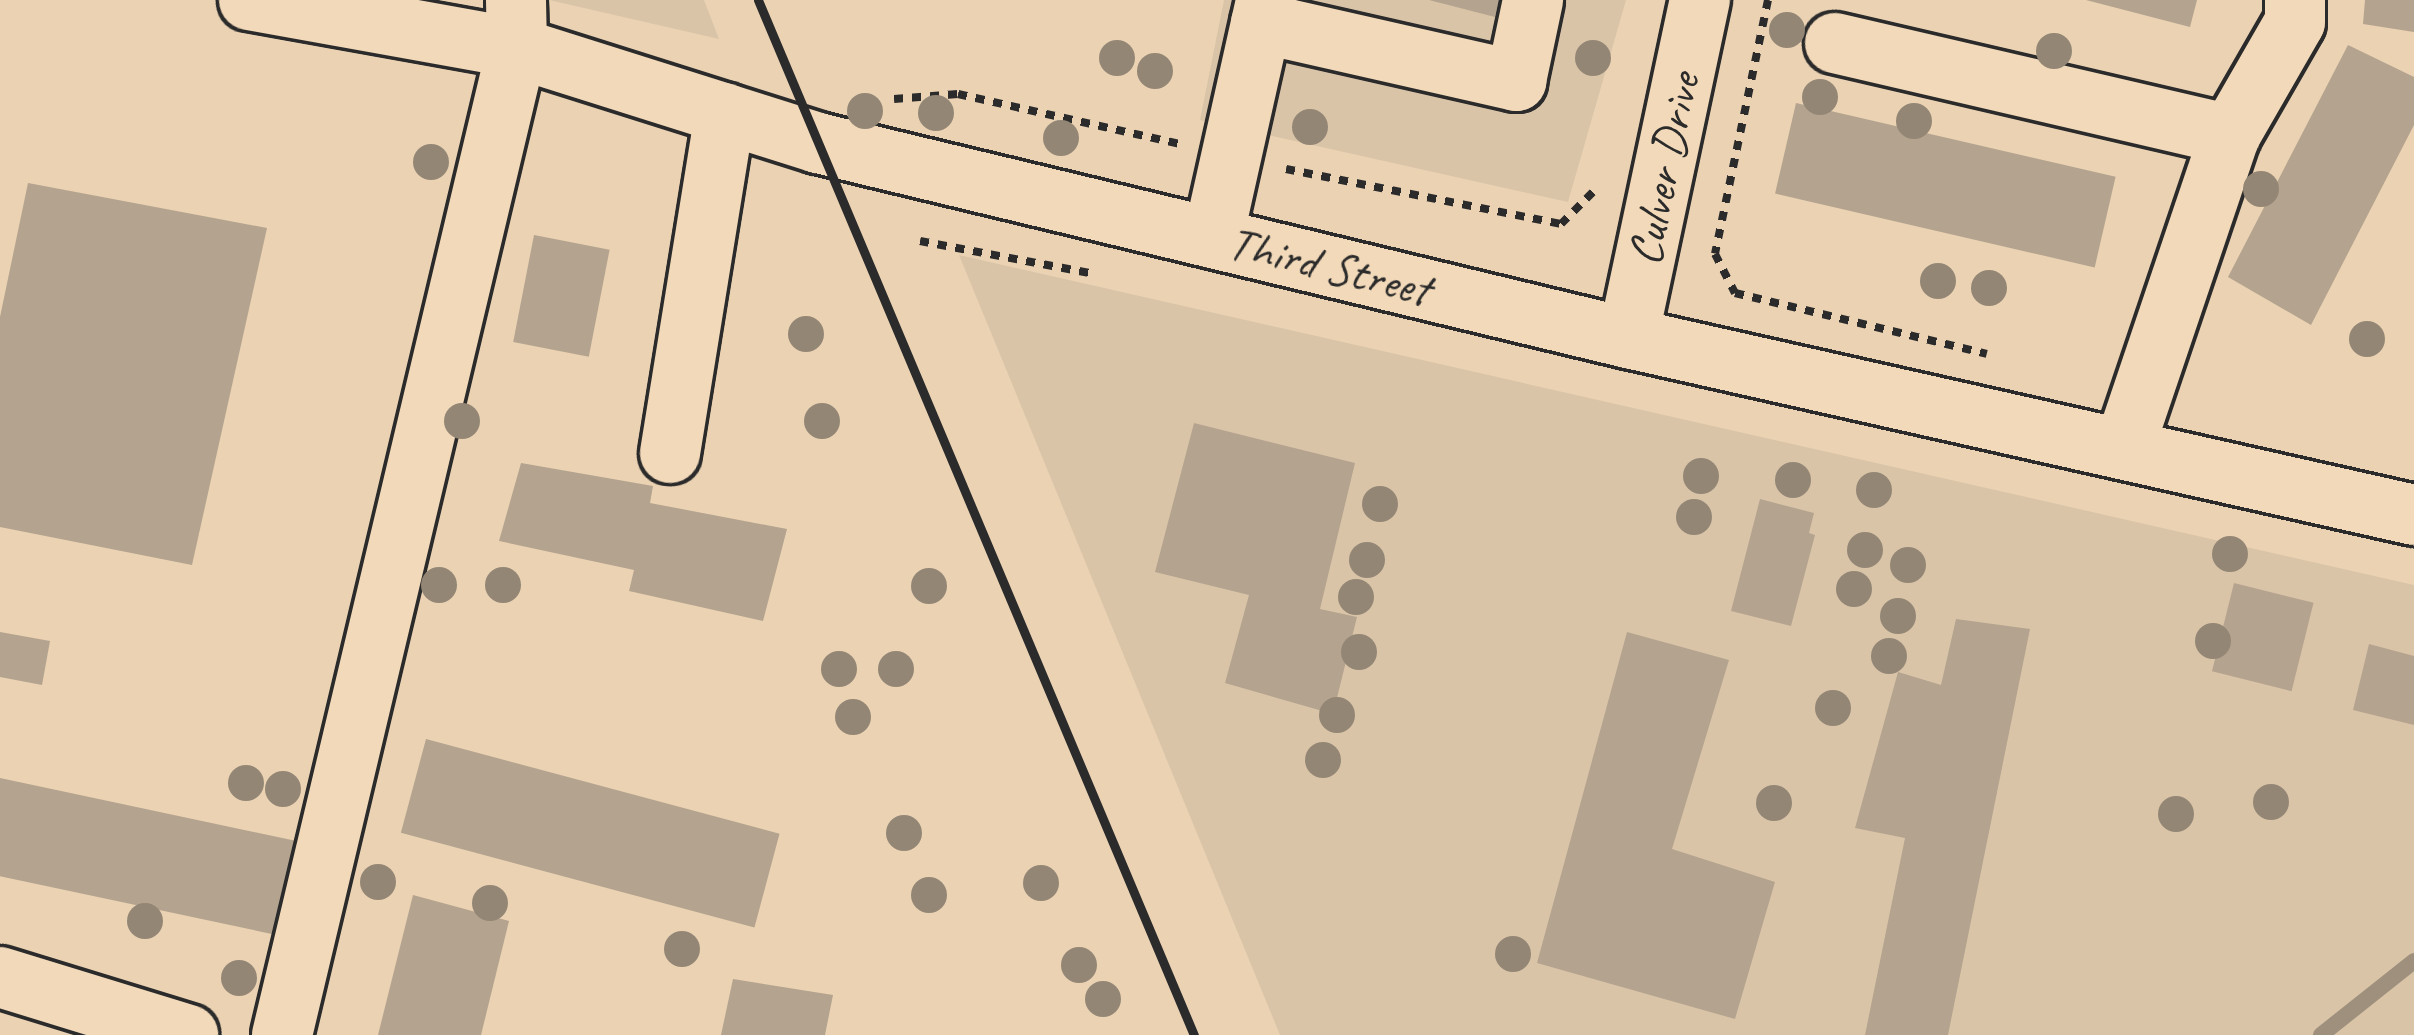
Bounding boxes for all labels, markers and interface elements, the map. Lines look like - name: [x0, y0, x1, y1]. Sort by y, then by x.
- street label: Culver Drive: [1616, 68, 1712, 270]
- street label: Third Street: [1222, 213, 1436, 319]

